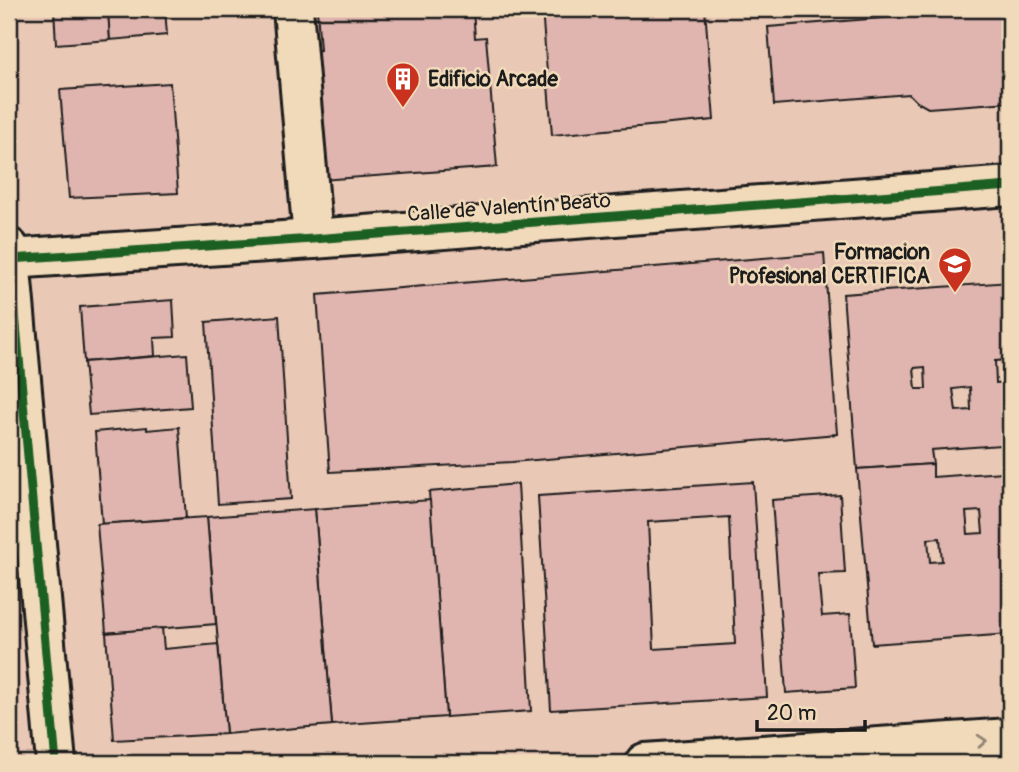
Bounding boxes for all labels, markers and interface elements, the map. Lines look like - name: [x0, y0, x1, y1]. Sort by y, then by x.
- building icon: Edificio Arcade: [384, 60, 422, 109]
- place label: Edificio Arcade: [428, 66, 559, 93]
- street label: Calle de Valentín Beato: [406, 187, 612, 228]
- place label: Formacion Profesional CERTIFICA: [729, 239, 930, 290]
- school or university icon: Formacion Profesional CERTIFICA: [936, 245, 974, 294]
- scale bar: [757, 688, 865, 732]
- text: 20 m: [767, 700, 816, 727]
- one-way arrow: [977, 733, 988, 748]

